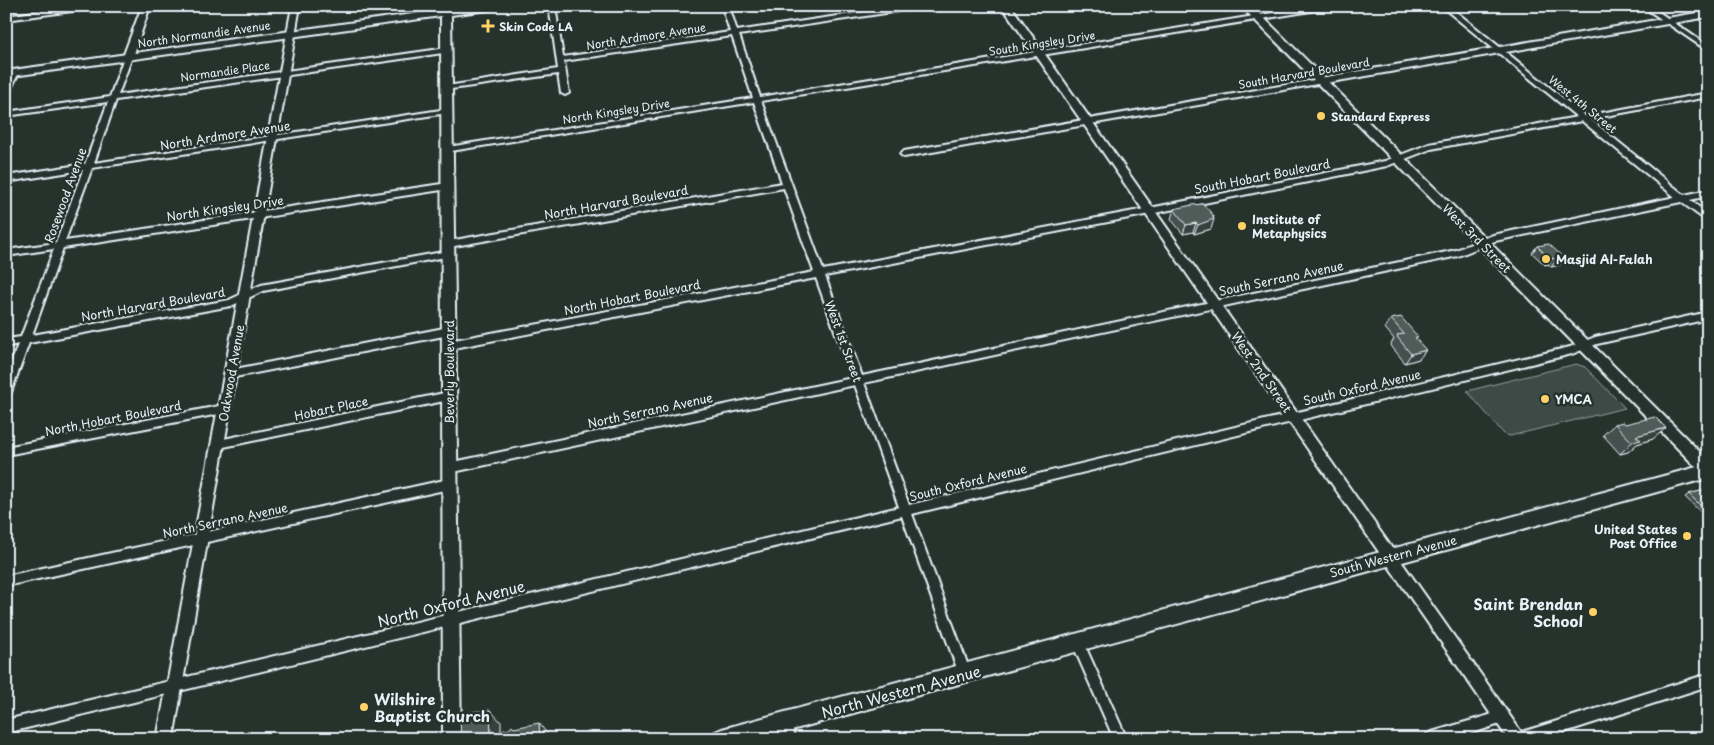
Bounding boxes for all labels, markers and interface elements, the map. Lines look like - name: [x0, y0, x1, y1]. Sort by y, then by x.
- street label: North Normandie Avenue: [136, 16, 272, 52]
- place label: Skin Code LA: [499, 18, 573, 35]
- street label: North Ardmore Avenue: [585, 18, 707, 54]
- marker: Skin Code LA: [481, 19, 495, 33]
- street label: South Kingsley Drive: [987, 26, 1097, 60]
- street label: South Harvard Boulevard: [1237, 53, 1371, 93]
- street label: Normandie Place: [179, 56, 271, 86]
- street label: West 4th Street: [1545, 71, 1621, 137]
- street label: North Kingsley Drive: [561, 94, 671, 128]
- place label: Standard Express: [1331, 108, 1430, 125]
- marker: Standard Express: [1315, 110, 1327, 122]
- street label: North Ardmore Avenue: [159, 116, 292, 154]
- street label: Rosewood Avenue: [39, 144, 91, 245]
- street label: South Hobart Boulevard: [1193, 154, 1332, 198]
- street label: North Harvard Boulevard: [543, 180, 690, 224]
- street label: North Kingsley Drive: [165, 191, 285, 225]
- street label: West 3rd Street: [1438, 199, 1516, 277]
- place label: Institute of Metaphysics: [1252, 210, 1327, 242]
- marker: Institute of Metaphysics: [1236, 220, 1248, 232]
- place label: Masjid Al-Falah: [1556, 250, 1653, 268]
- marker: Masjid Al-Falah: [1540, 253, 1552, 265]
- street label: South Serrano Avenue: [1217, 256, 1345, 300]
- street label: North Hobart Boulevard: [562, 275, 702, 319]
- street label: North Harvard Boulevard: [80, 282, 227, 326]
- street label: West 1st Street: [821, 298, 867, 385]
- street label: Beverly Boulevard: [440, 319, 458, 424]
- street label: Oakwood Avenue: [214, 323, 248, 423]
- street label: West 2nd Street: [1227, 328, 1297, 416]
- street label: South Oxford Avenue: [1301, 365, 1423, 409]
- street label: North Serrano Avenue: [586, 388, 715, 432]
- place label: YMCA: [1555, 390, 1592, 408]
- street label: Hobart Place: [293, 391, 369, 425]
- marker: YMCA: [1539, 393, 1551, 405]
- street label: North Hobart Boulevard: [43, 396, 183, 440]
- street label: South Oxford Avenue: [907, 459, 1029, 505]
- street label: North Serrano Avenue: [161, 498, 290, 542]
- place label: United States Post Office: [1594, 520, 1677, 552]
- street label: South Western Avenue: [1328, 530, 1459, 582]
- marker: United States Post Office: [1681, 530, 1693, 542]
- street label: North Oxford Avenue: [375, 574, 527, 632]
- place label: Saint Brendan School: [1474, 592, 1583, 632]
- marker: Saint Brendan School: [1587, 606, 1599, 618]
- street label: North Western Avenue: [819, 659, 983, 723]
- place label: Wilshire Baptist Church: [374, 687, 490, 727]
- marker: Wilshire Baptist Church: [358, 701, 370, 713]

